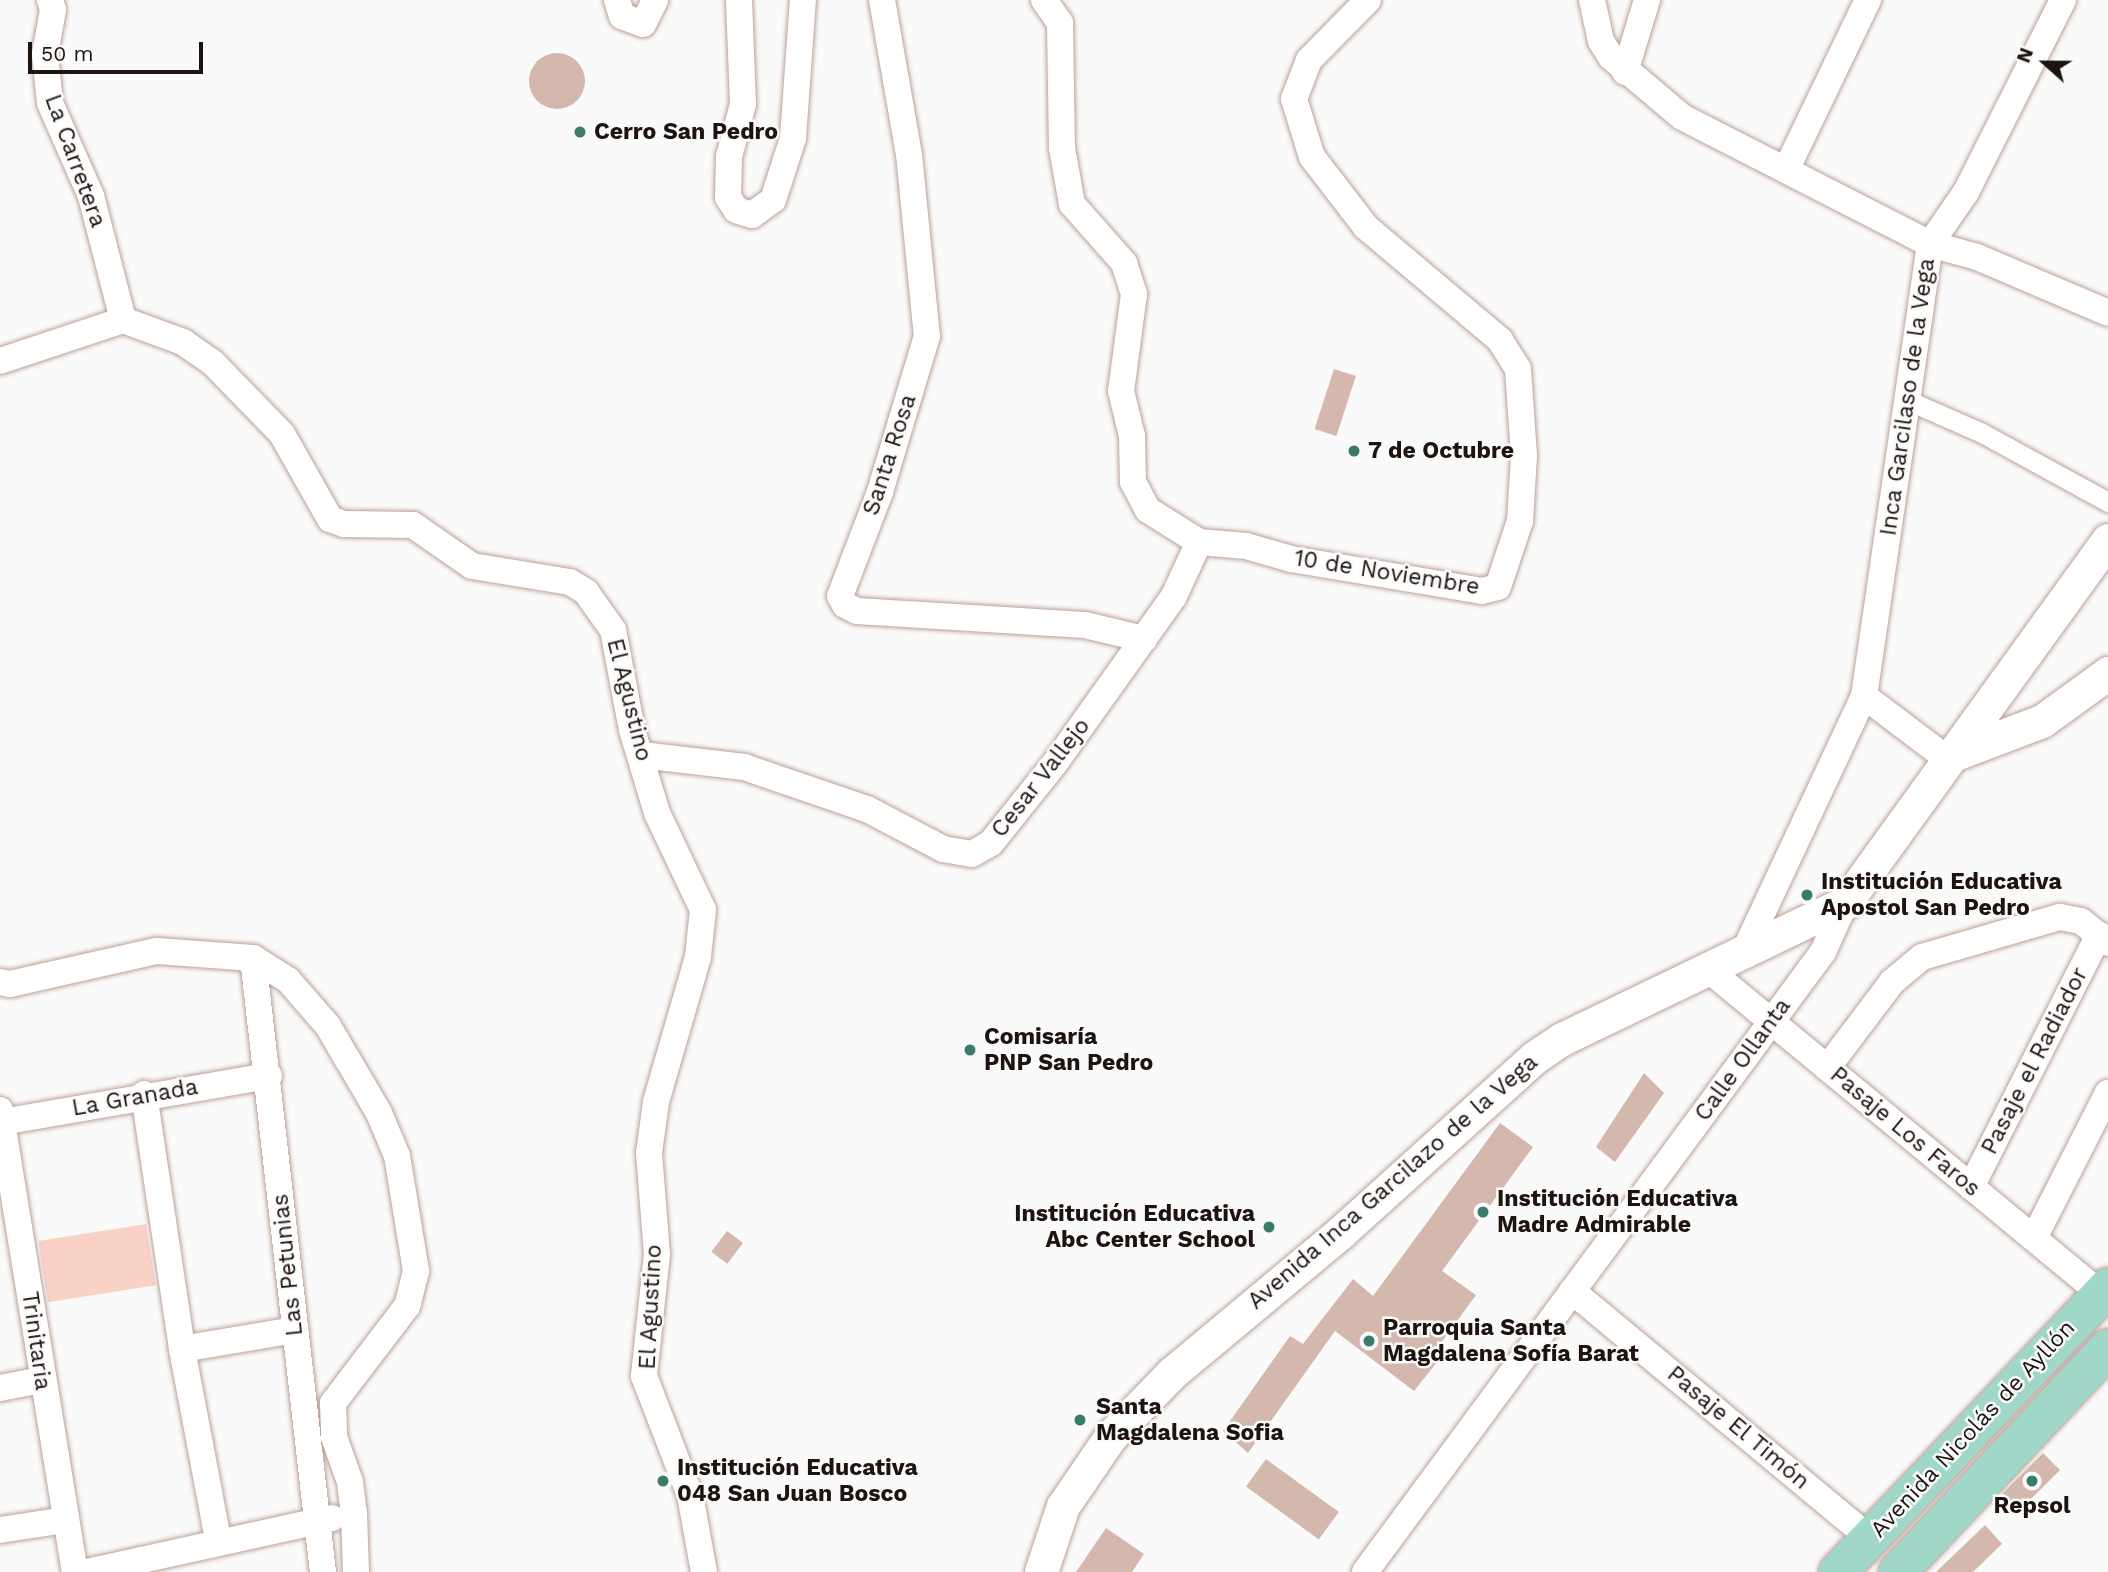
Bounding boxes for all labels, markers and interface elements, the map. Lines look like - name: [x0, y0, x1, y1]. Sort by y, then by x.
- scale bar: [32, 28, 206, 72]
- north arrow: [2010, 28, 2080, 98]
- text: 50 m: [41, 41, 93, 66]
- text: N: [2012, 45, 2038, 66]
- street label: La Carretera: [38, 91, 112, 231]
- place label: Cerro San Pedro: [594, 118, 778, 146]
- marker: Cerro San Pedro: [572, 124, 588, 140]
- street label: Inca Garcilaso de la Vega: [1875, 255, 1941, 539]
- street label: Santa Rosa: [857, 391, 923, 519]
- place label: 7 de Octubre: [1368, 437, 1515, 465]
- marker: 7 de Octubre: [1346, 443, 1362, 459]
- street label: 10 de Noviembre: [1292, 545, 1482, 601]
- street label: El Agustino: [600, 635, 658, 765]
- street label: Cesar Vallejo: [985, 712, 1097, 844]
- place label: Institución Educativa Apostol San Pedro: [1821, 868, 2062, 922]
- marker: Institución Educativa Apostol San Pedro: [1799, 887, 1815, 903]
- street label: Pasaje el Radiador: [1976, 962, 2094, 1160]
- street label: Calle Ollanta: [1689, 993, 1797, 1127]
- place label: Comisaría PNP San Pedro: [984, 1023, 1154, 1077]
- marker: Comisaría PNP San Pedro: [962, 1042, 978, 1058]
- street label: Avenida Inca Garcilazo de la Vega: [1242, 1048, 1544, 1316]
- street label: Pasaje Los Faros: [1824, 1061, 1986, 1203]
- street label: La Granada: [70, 1073, 200, 1123]
- place label: Institución Educativa Madre Admirable: [1497, 1185, 1738, 1239]
- street label: Las Petunias: [267, 1193, 309, 1337]
- place label: Institución Educativa Abc Center School: [1014, 1200, 1255, 1254]
- marker: Institución Educativa Madre Admirable: [1475, 1204, 1491, 1220]
- marker: Institución Educativa Abc Center School: [1261, 1219, 1277, 1235]
- street label: El Agustino: [634, 1243, 668, 1371]
- street label: Trinitaria: [15, 1290, 57, 1392]
- place label: Parroquia Santa Magdalena Sofía Barat: [1383, 1314, 1639, 1368]
- street label: Avenida Nicolás de Ayllón: [1865, 1314, 2081, 1544]
- marker: Parroquia Santa Magdalena Sofía Barat: [1361, 1333, 1377, 1349]
- street label: Pasaje El Timón: [1661, 1360, 1815, 1496]
- place label: Santa Magdalena Sofia: [1096, 1393, 1284, 1447]
- marker: Santa Magdalena Sofia: [1070, 1410, 1090, 1430]
- place label: Institución Educativa 048 San Juan Bosco: [677, 1454, 918, 1508]
- marker: Institución Educativa 048 San Juan Bosco: [655, 1473, 671, 1489]
- marker: Repsol: [2024, 1473, 2040, 1489]
- place label: Repsol: [1994, 1492, 2070, 1520]

